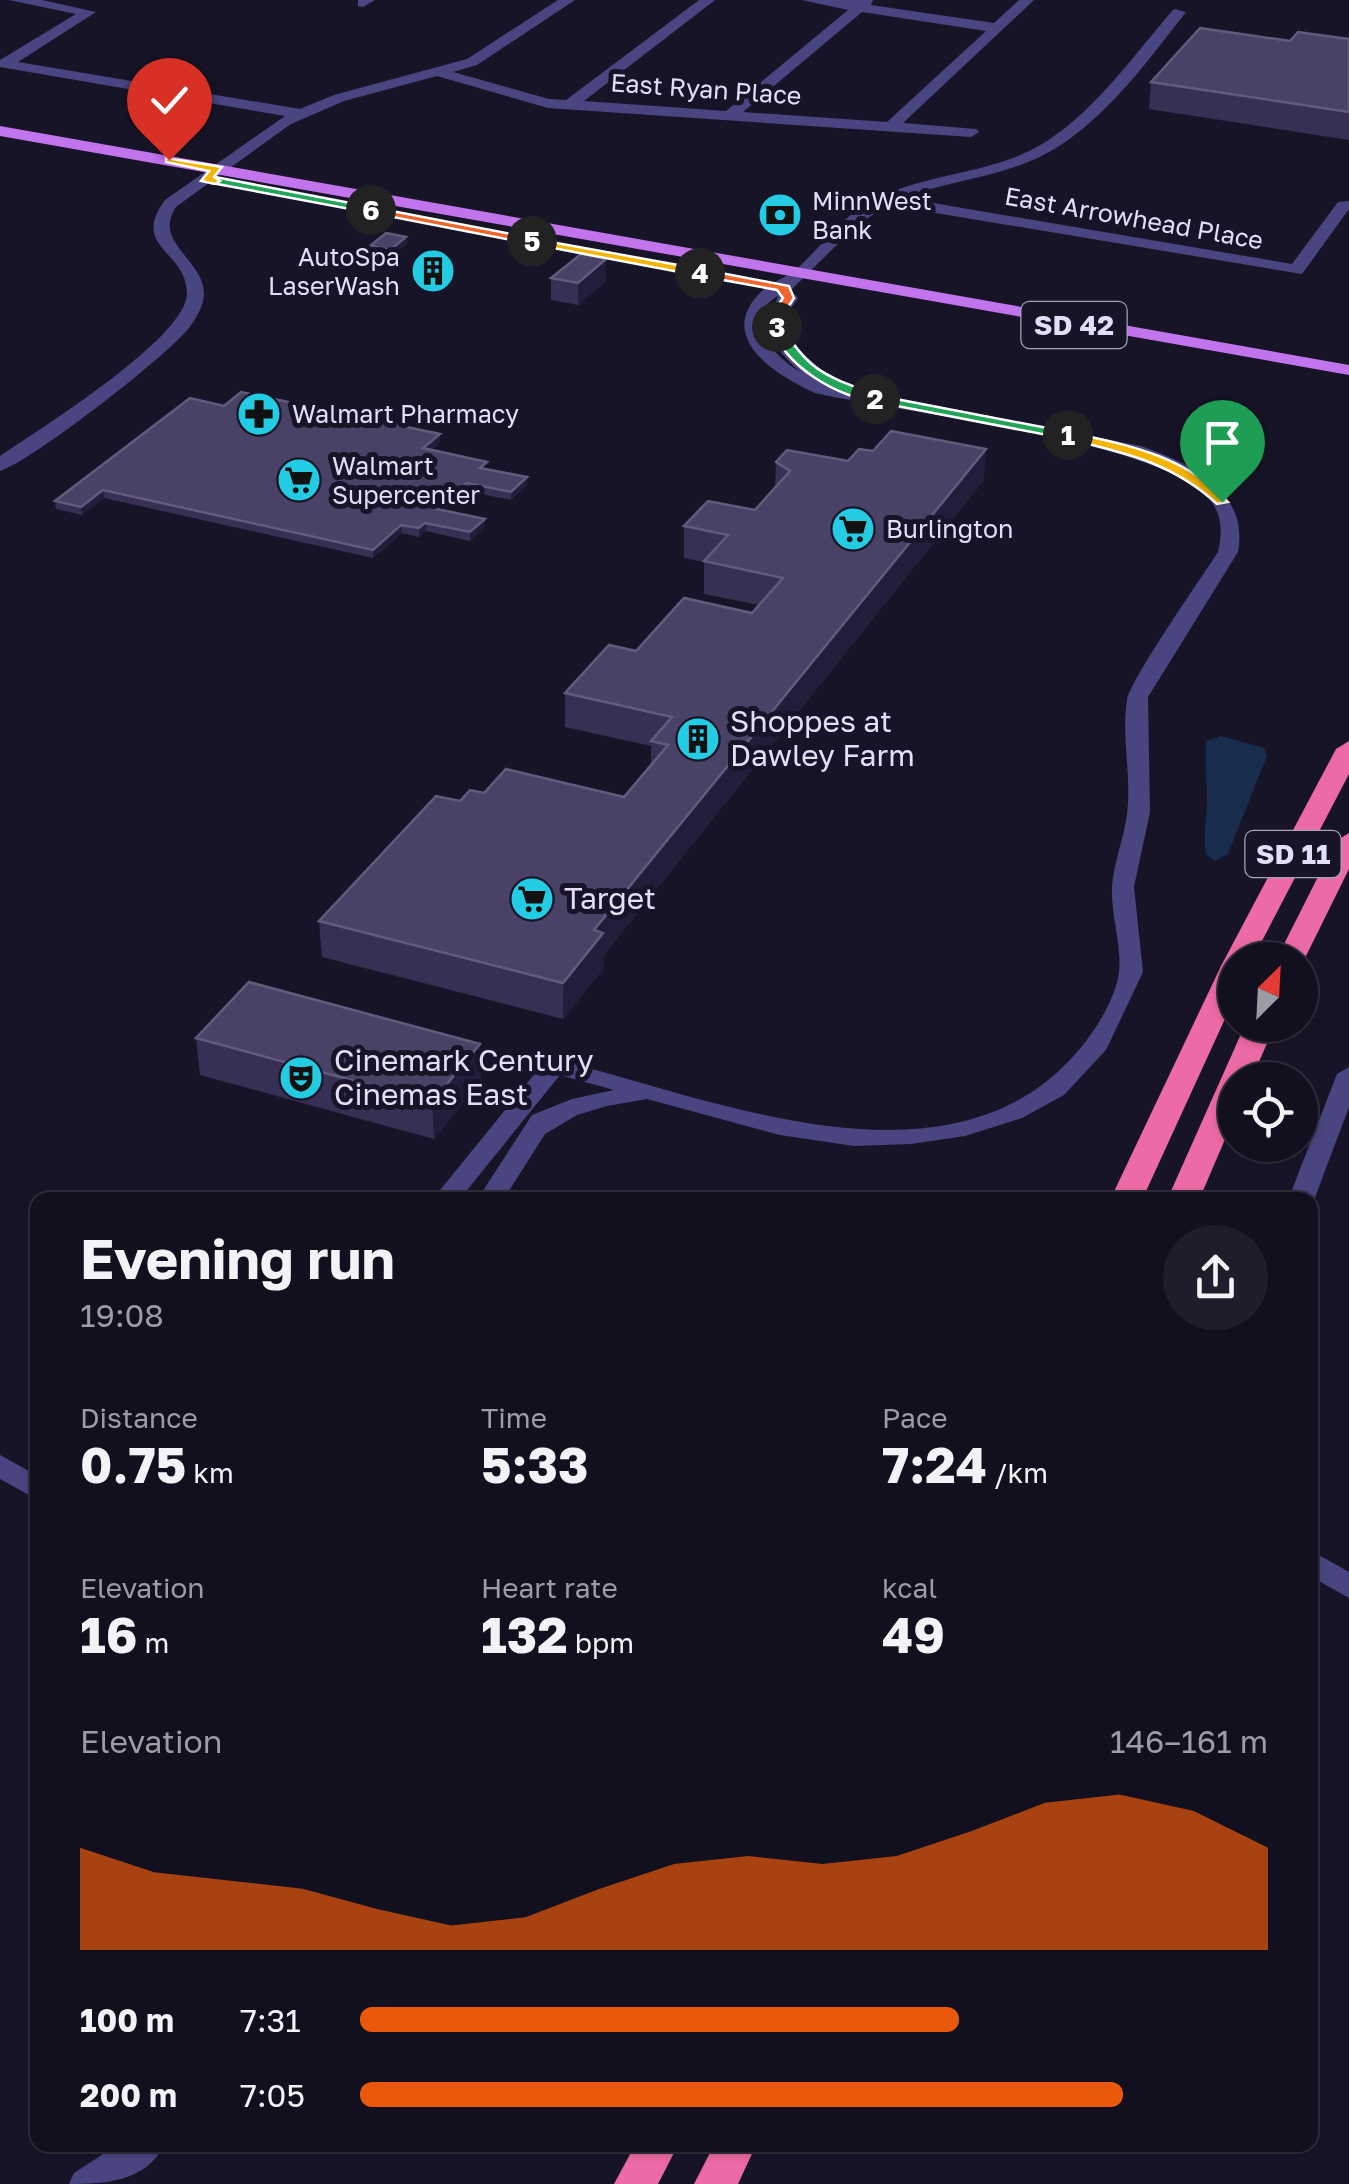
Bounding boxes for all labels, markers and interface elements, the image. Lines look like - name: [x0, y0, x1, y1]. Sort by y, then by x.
- pin: [127, 58, 212, 161]
- street label: East Ryan Place: [610, 66, 803, 111]
- icon: check: [142, 73, 197, 128]
- street label: East Arrowhead Place: [1002, 180, 1266, 256]
- pin: 6: [346, 185, 396, 235]
- place label: MinnWest Bank: [812, 185, 932, 245]
- bank icon: MinnWest Bank: [757, 192, 803, 238]
- text: 6: [362, 193, 380, 226]
- pin: 5: [507, 216, 557, 266]
- text: 5: [523, 224, 541, 257]
- place label: AutoSpa LaserWash: [268, 241, 400, 301]
- building icon: AutoSpa LaserWash: [410, 248, 456, 294]
- pin: 4: [675, 248, 725, 298]
- text: 4: [691, 256, 709, 289]
- pin: 3: [752, 302, 802, 352]
- road number: SD 42: [1022, 302, 1126, 348]
- text: 3: [768, 310, 786, 343]
- pin: 2: [850, 374, 900, 424]
- text: 2: [866, 382, 884, 415]
- pharmacy icon: Walmart Pharmacy: [236, 391, 282, 437]
- place label: Walmart Pharmacy: [292, 398, 519, 429]
- pin: [1180, 400, 1265, 503]
- pin: 1: [1043, 410, 1093, 460]
- icon: arrive: [1195, 415, 1250, 470]
- text: 1: [1061, 418, 1075, 451]
- place label: Walmart Supercenter: [332, 450, 480, 510]
- supermarket icon: Walmart Supercenter: [276, 457, 322, 503]
- supermarket icon: Burlington: [830, 506, 876, 552]
- place label: Burlington: [886, 513, 1013, 544]
- place label: Shoppes at Dawley Farm: [730, 703, 915, 773]
- building icon: Shoppes at Dawley Farm: [675, 716, 721, 762]
- road number: SD 11: [1246, 831, 1340, 877]
- supermarket icon: Target: [509, 876, 555, 922]
- place label: Target: [564, 880, 656, 916]
- north arrow: [1218, 942, 1318, 1042]
- map controls: [1218, 942, 1318, 1162]
- place label: Cinemark Century Cinemas East: [334, 1042, 594, 1112]
- theatre icon: Cinemark Century Cinemas East: [278, 1055, 324, 1101]
- button: locate: [1218, 1062, 1318, 1162]
- text: Evening run: [80, 1225, 395, 1291]
- button: share: [1163, 1225, 1268, 1330]
- text: 19:08: [80, 1296, 164, 1334]
- text: Distance: [80, 1401, 198, 1434]
- text: Time: [481, 1401, 547, 1434]
- text: Pace: [882, 1401, 947, 1434]
- text: 0.75: [80, 1434, 186, 1494]
- text: 5:33: [481, 1434, 589, 1494]
- text: 7:24: [882, 1434, 987, 1494]
- text: km: [186, 1456, 234, 1489]
- text: /km: [987, 1456, 1048, 1489]
- text: Elevation: [80, 1571, 205, 1604]
- text: Heart rate: [481, 1571, 618, 1604]
- text: kcal: [882, 1571, 937, 1604]
- text: 16: [80, 1604, 138, 1664]
- text: 132: [481, 1604, 568, 1664]
- text: 49: [882, 1604, 945, 1664]
- text: m: [138, 1626, 169, 1659]
- text: bpm: [568, 1626, 634, 1659]
- text: Elevation: [80, 1722, 222, 1760]
- text: 146–161 m: [1110, 1722, 1268, 1760]
- text: 100 m: [80, 2001, 174, 2039]
- text: 7:31: [240, 2001, 301, 2039]
- text: 200 m: [80, 2076, 177, 2114]
- text: 7:05: [240, 2076, 305, 2114]

